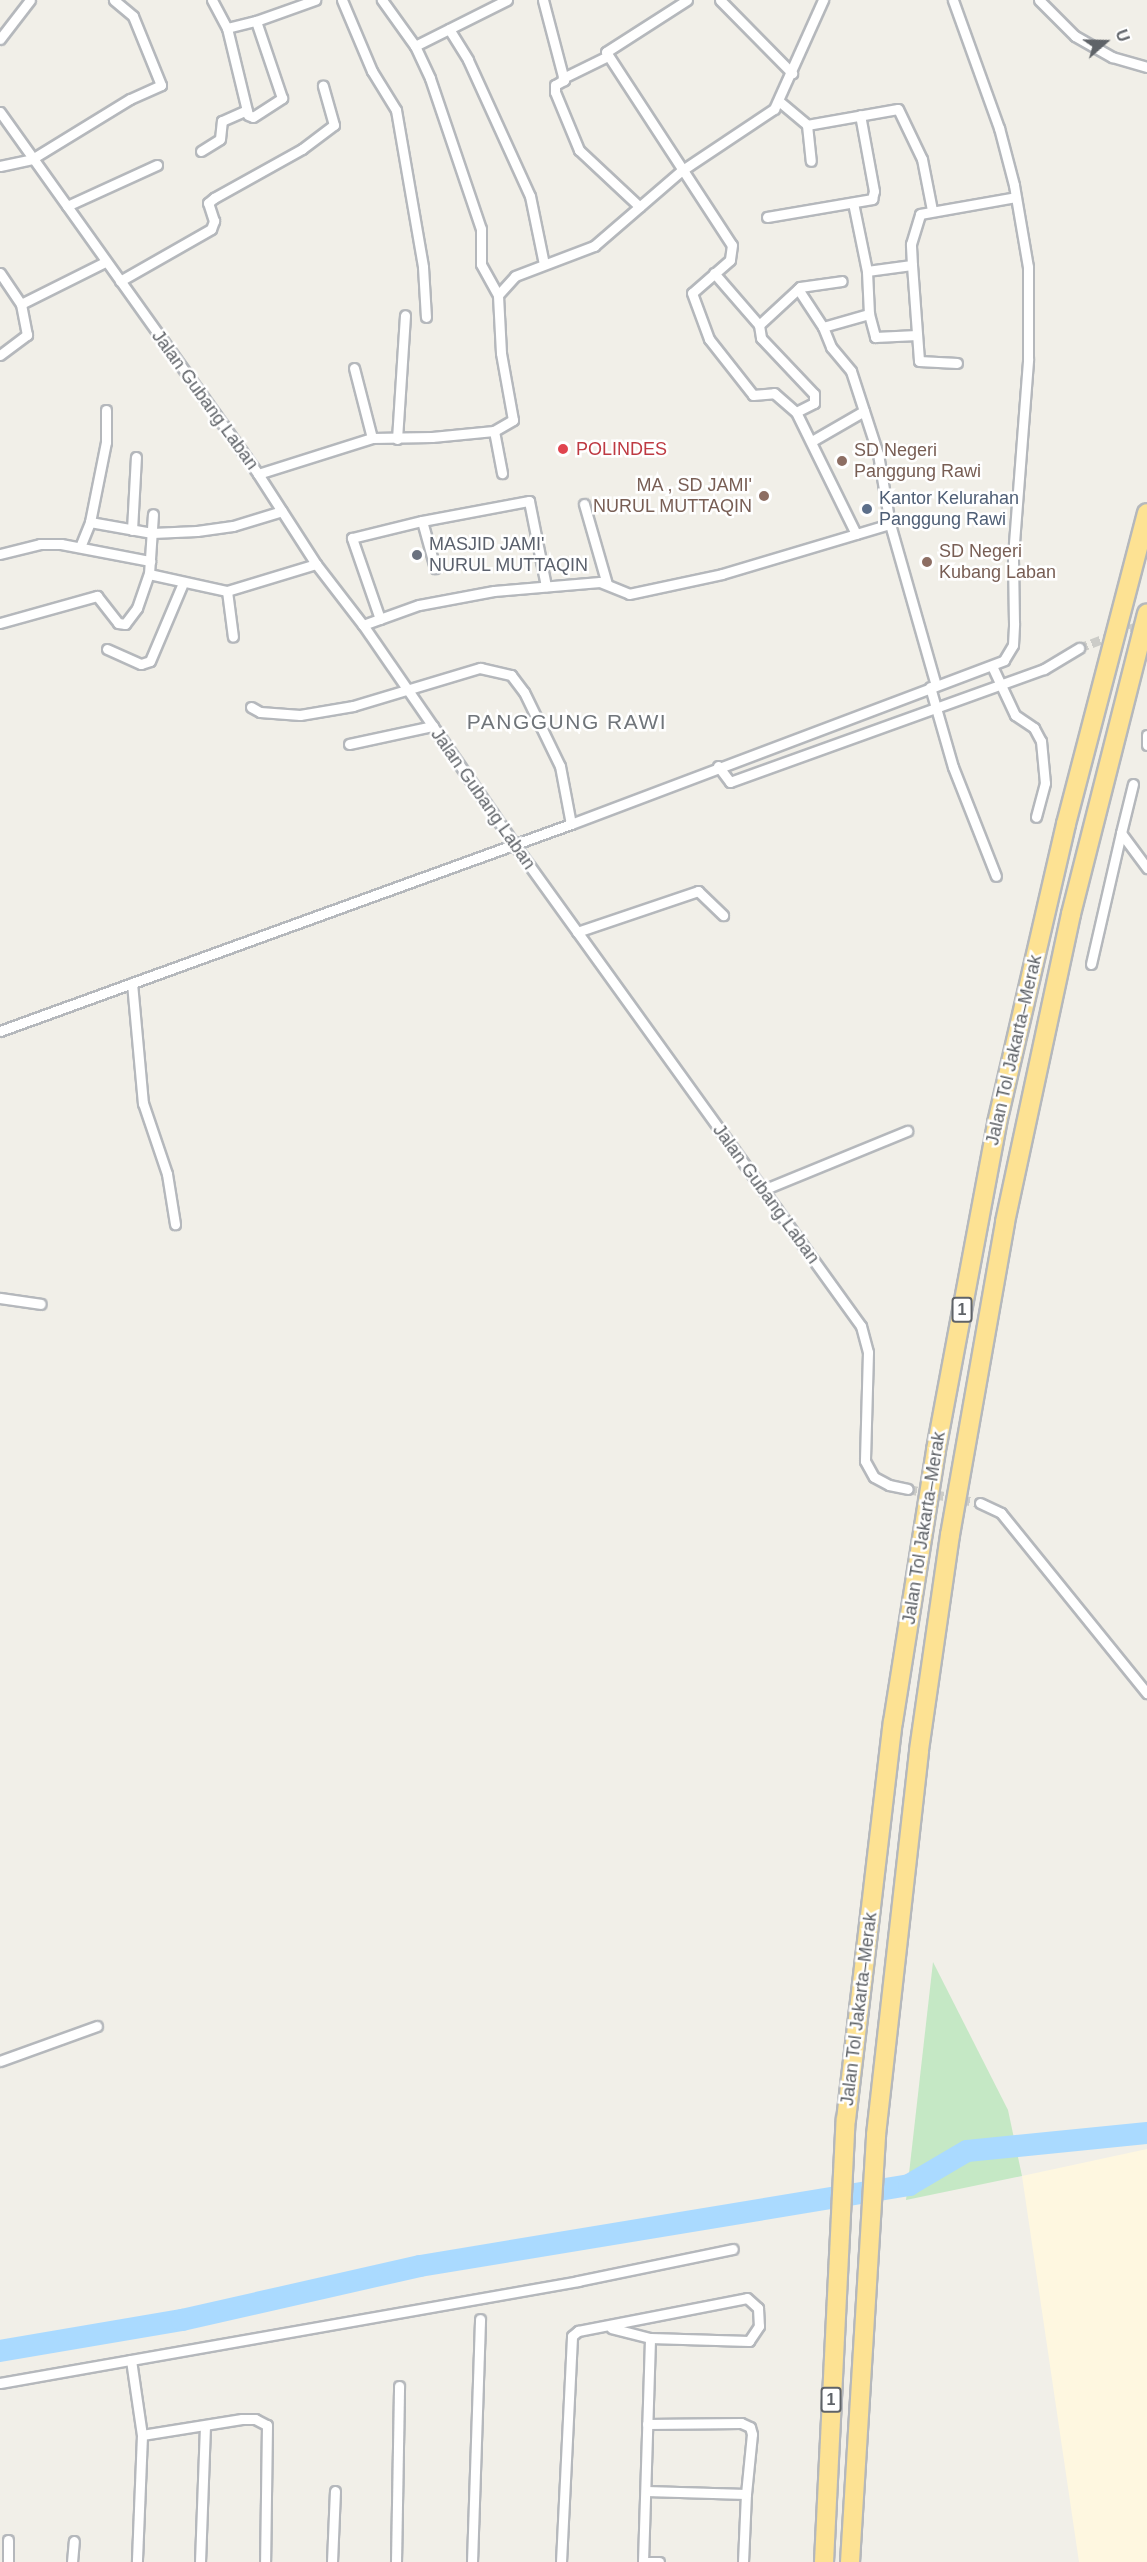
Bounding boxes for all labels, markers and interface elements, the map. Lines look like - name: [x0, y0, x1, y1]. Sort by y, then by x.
- north arrow: [1075, 12, 1135, 72]
- text: U: [1112, 27, 1132, 44]
- street label: Jalan Gubang Laban: [147, 326, 263, 474]
- place label: POLINDES: [576, 438, 667, 460]
- marker: POLINDES: [554, 440, 572, 458]
- place label: SD Negeri Panggung Rawi: [854, 440, 981, 482]
- marker: SD Negeri Panggung Rawi: [835, 454, 849, 468]
- place label: MA , SD JAMI' NURUL MUTTAQIN: [592, 475, 752, 518]
- place label: Kantor Kelurahan Panggung Rawi: [879, 488, 1019, 530]
- marker: MA , SD JAMI' NURUL MUTTAQIN: [757, 489, 771, 503]
- marker: Kantor Kelurahan Panggung Rawi: [860, 502, 874, 516]
- place label: MASJID JAMI' NURUL MUTTAQIN: [429, 534, 589, 576]
- place label: SD Negeri Kubang Laban: [939, 541, 1056, 584]
- marker: MASJID JAMI' NURUL MUTTAQIN: [410, 548, 424, 562]
- marker: SD Negeri Kubang Laban: [920, 555, 934, 569]
- district label: PANGGUNG RAWI: [467, 709, 667, 735]
- street label: Jalan Gubang Laban: [426, 724, 540, 874]
- street label: Jalan Tol Jakarta–Merak: [982, 953, 1046, 1147]
- street label: Jalan Gubang Laban: [708, 1120, 824, 1268]
- road number: 1: [952, 1297, 972, 1323]
- street label: Jalan Tol Jakarta–Merak: [898, 1430, 950, 1626]
- street label: Jalan Tol Jakarta–Merak: [836, 1911, 882, 2107]
- road number: 1: [820, 2387, 842, 2413]

